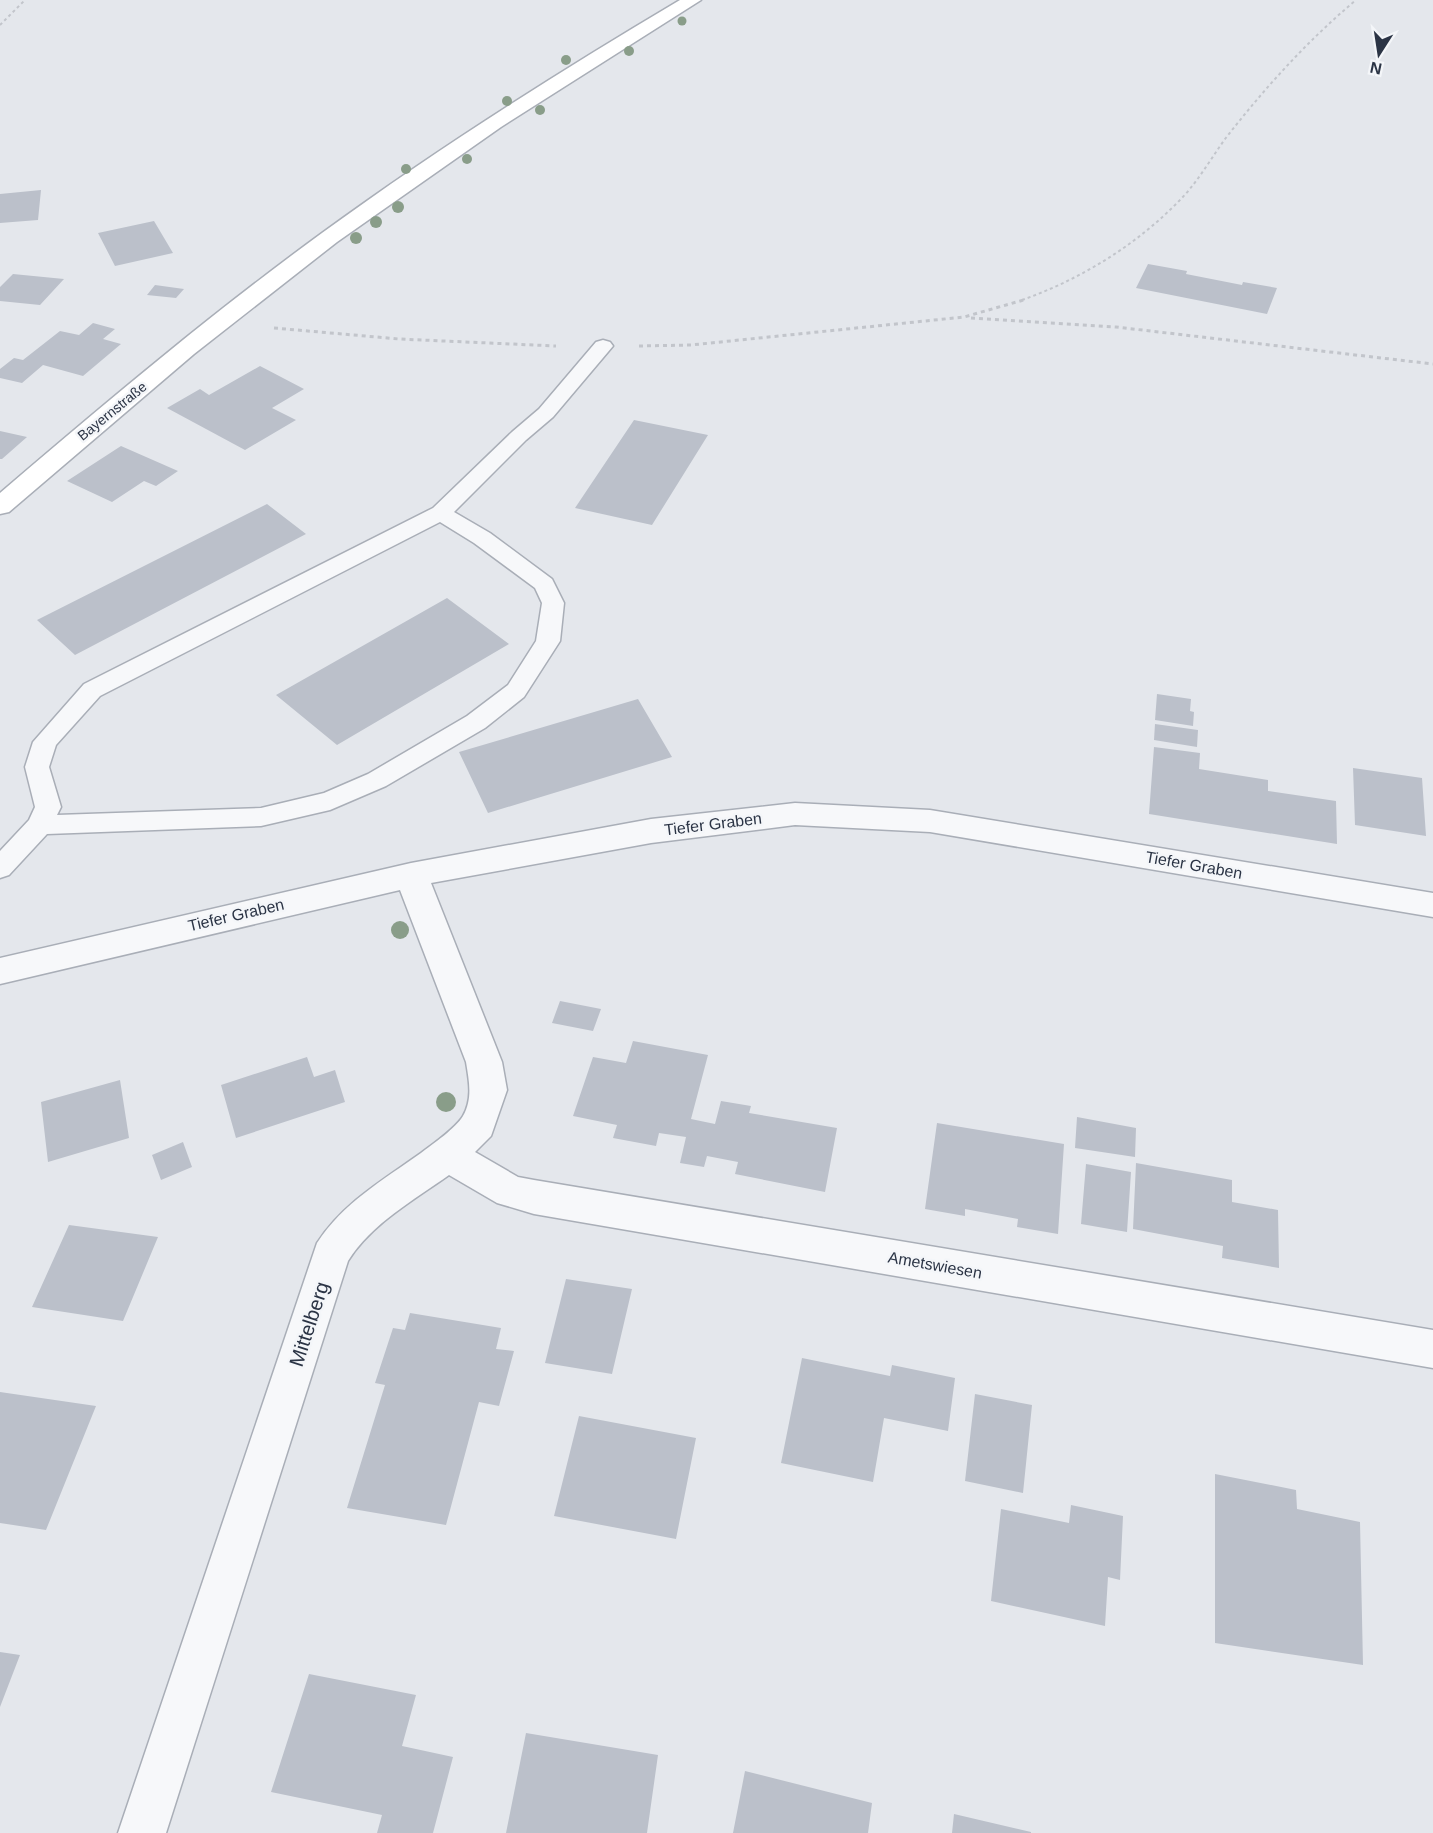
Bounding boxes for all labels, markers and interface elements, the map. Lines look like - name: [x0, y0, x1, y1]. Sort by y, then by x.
- north arrow: [1349, 24, 1409, 84]
- text: N: [1369, 59, 1383, 78]
- street label: Bayernstraße: [74, 378, 150, 444]
- street label: Tiefer Graben: [663, 810, 763, 838]
- street label: Tiefer Graben: [1144, 848, 1244, 882]
- street label: Tiefer Graben: [186, 896, 286, 934]
- street label: Ametswiesen: [887, 1248, 983, 1282]
- street label: Mittelberg: [285, 1279, 333, 1369]

